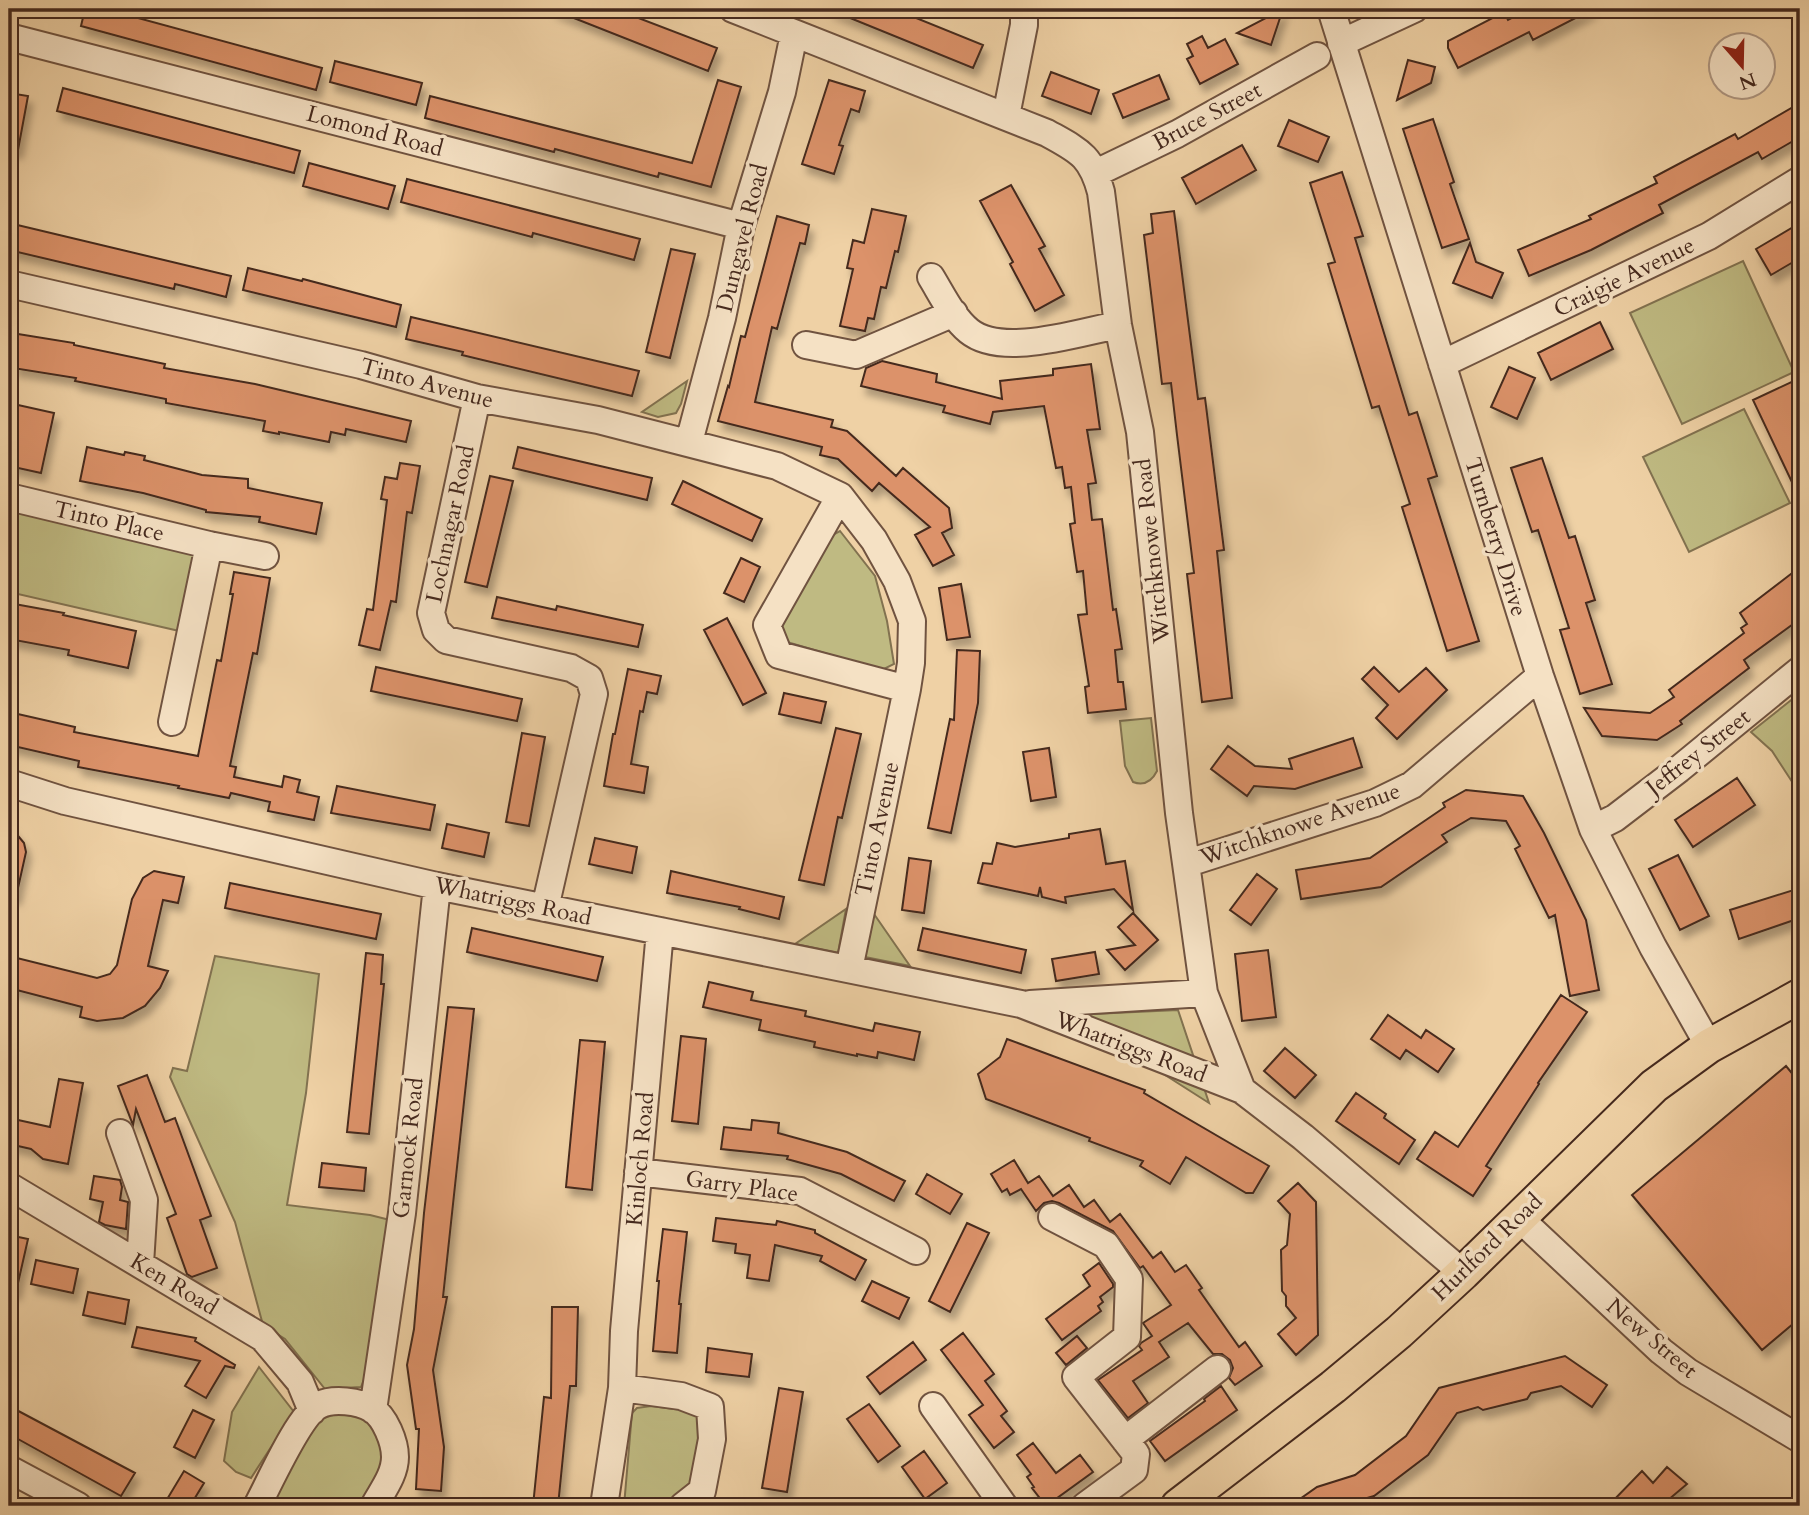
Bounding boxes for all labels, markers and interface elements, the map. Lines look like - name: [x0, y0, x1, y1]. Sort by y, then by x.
- north arrow: [1708, 32, 1778, 102]
- text: N: [1735, 66, 1760, 96]
- street label: Bruce Street: [1147, 74, 1267, 158]
- street label: Lomond Road: [303, 98, 447, 164]
- street label: Dungavel Road: [709, 160, 776, 315]
- street label: Craigie Avenue: [1548, 230, 1700, 324]
- street label: Tinto Avenue: [357, 350, 497, 416]
- street label: Lochnagar Road: [418, 442, 482, 606]
- street label: Turnberry Drive: [1457, 454, 1535, 620]
- street label: Witchknowe Road: [1127, 456, 1177, 646]
- street label: Tinto Place: [51, 493, 167, 549]
- street label: Jeffrey Street: [1637, 701, 1757, 804]
- street label: Tinto Avenue: [848, 759, 906, 899]
- street label: Witchknowe Avenue: [1195, 775, 1404, 873]
- street label: Whatriggs Road: [430, 869, 595, 933]
- street label: Whatriggs Road: [1050, 1003, 1212, 1090]
- street label: Garnock Road: [385, 1075, 431, 1220]
- street label: Kinloch Road: [619, 1090, 661, 1227]
- street label: Garry Place: [684, 1163, 800, 1209]
- street label: Hurlford Road: [1425, 1186, 1550, 1308]
- street label: Ken Road: [124, 1246, 224, 1323]
- street label: New Street: [1600, 1291, 1704, 1385]

